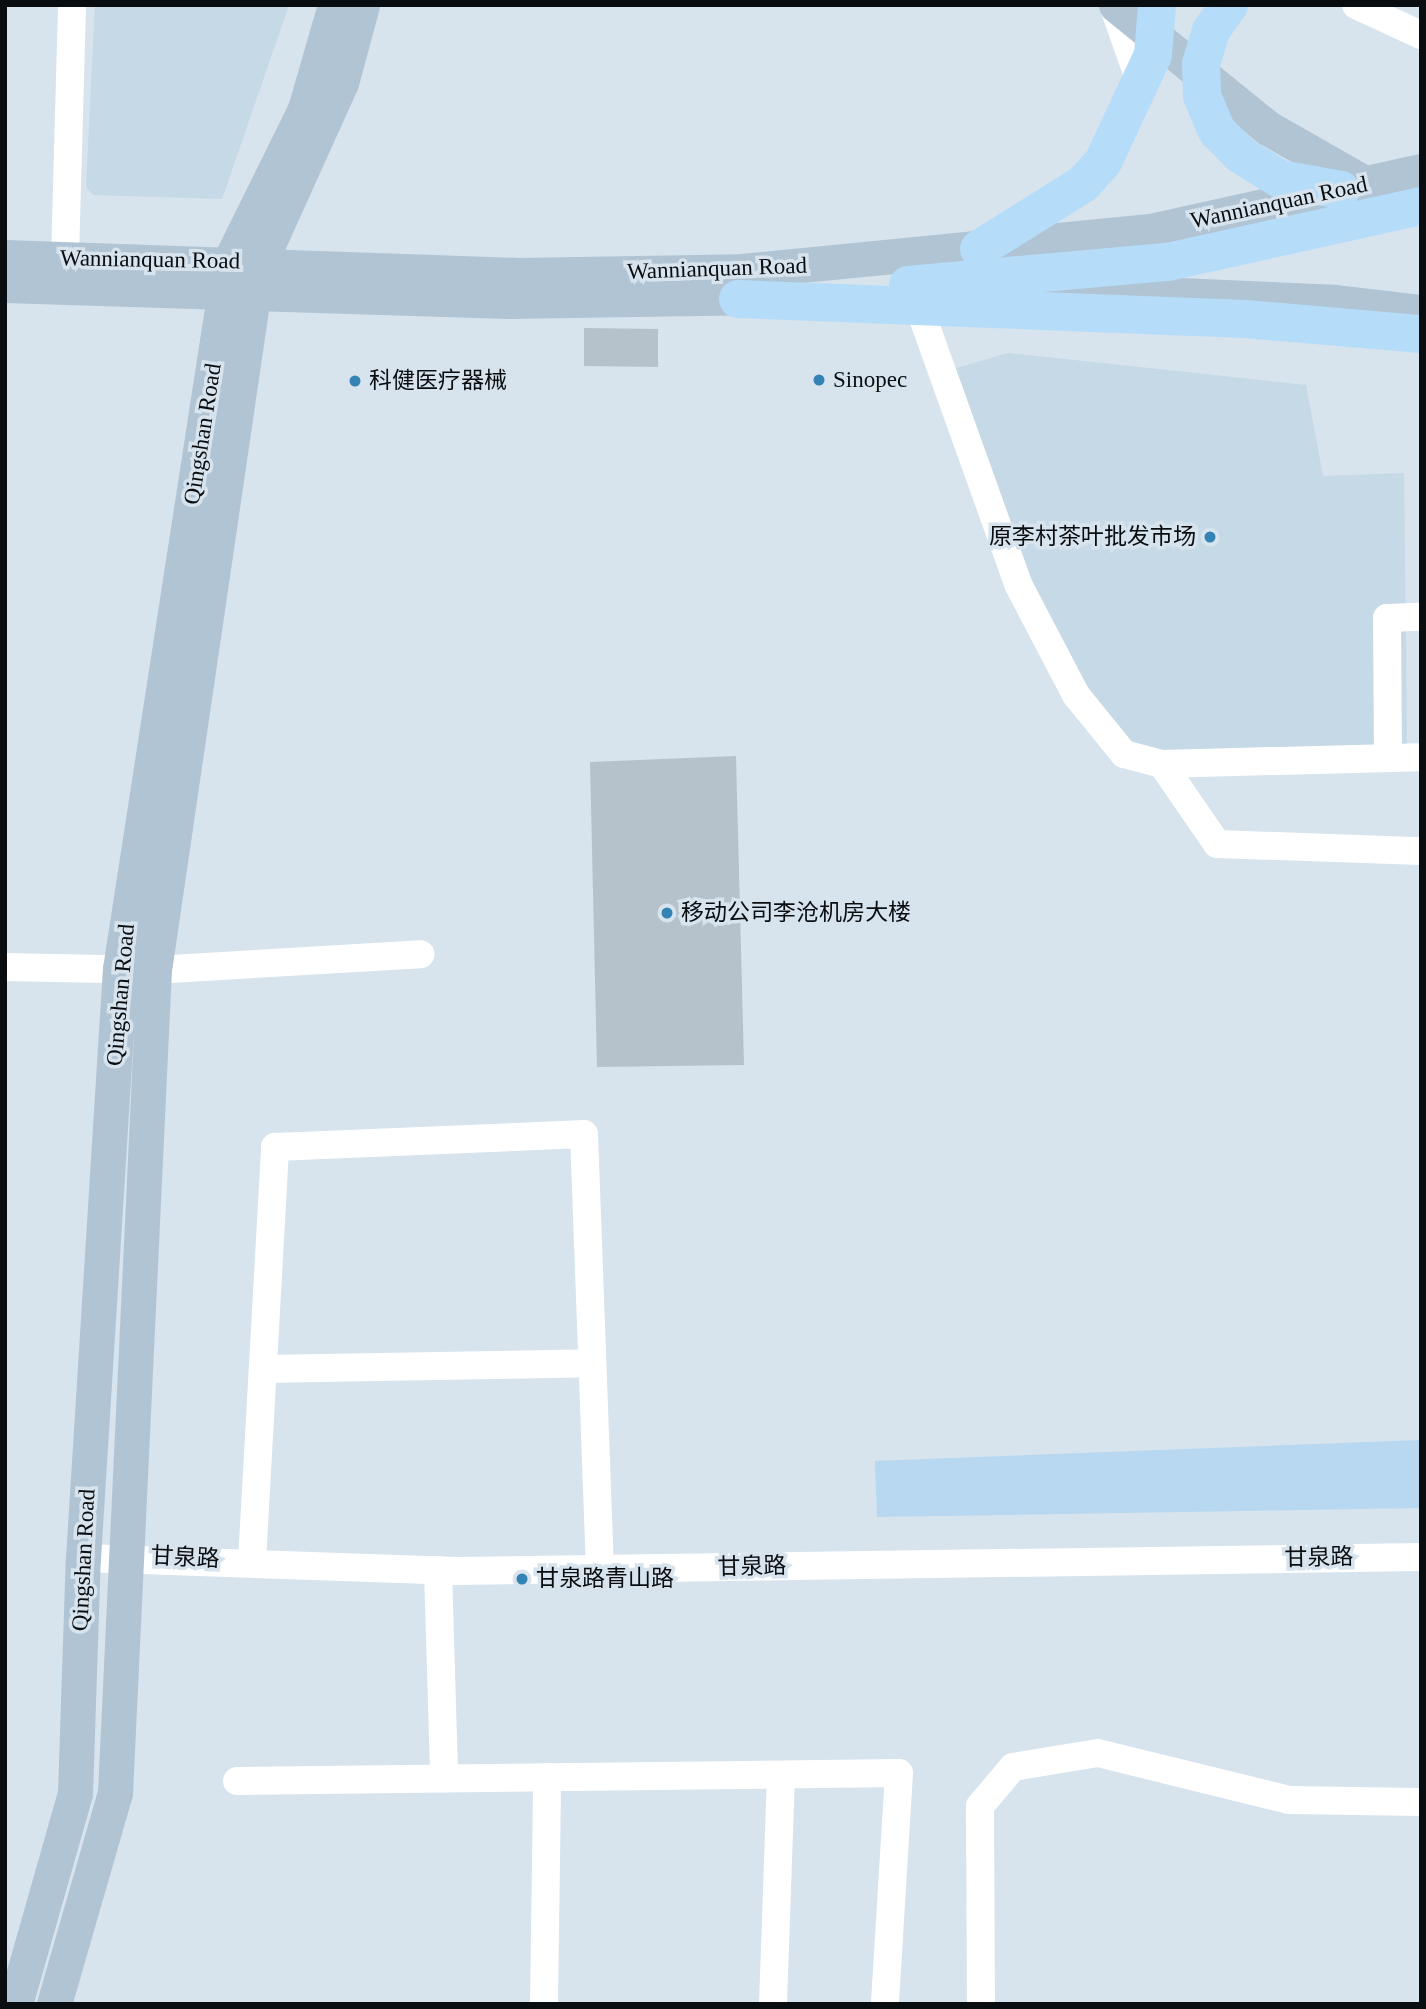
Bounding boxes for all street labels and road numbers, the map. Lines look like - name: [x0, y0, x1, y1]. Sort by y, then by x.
- street label: Wannianquan Road: [1188, 171, 1370, 235]
- street label: Wannianquan Road: [60, 245, 240, 275]
- street label: Wannianquan Road: [626, 252, 808, 286]
- street label: Qingshan Road: [178, 361, 228, 507]
- street label: Qingshan Road: [101, 923, 141, 1067]
- street label: Qingshan Road: [66, 1488, 102, 1632]
- street label: 甘泉路: [150, 1542, 220, 1574]
- street label: 甘泉路: [1284, 1544, 1354, 1572]
- street label: 甘泉路: [717, 1553, 787, 1581]

